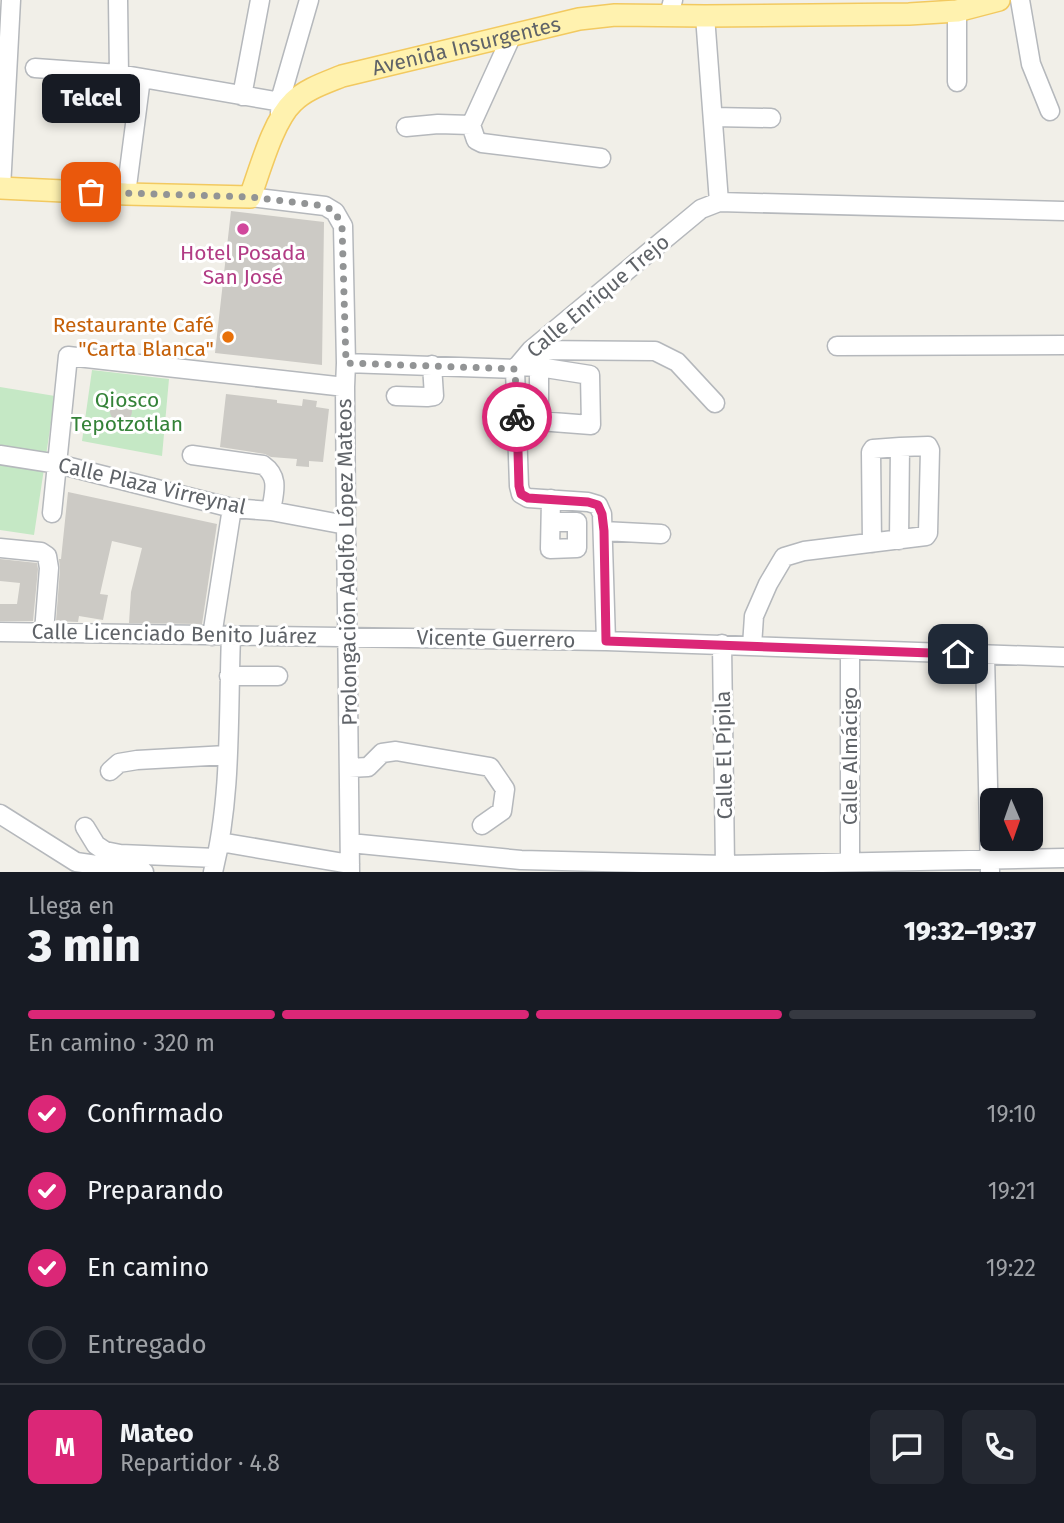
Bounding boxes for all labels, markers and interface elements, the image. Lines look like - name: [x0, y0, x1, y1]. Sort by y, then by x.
- street label: Avenida Insurgentes: [370, 11, 563, 81]
- callout: Telcel: [42, 73, 140, 122]
- text: Telcel: [60, 84, 122, 112]
- pin: [61, 162, 121, 222]
- icon: bag: [72, 173, 110, 211]
- marker: Hotel Posada San José: [235, 221, 251, 237]
- street label: Calle Enrique Trejo: [521, 229, 675, 363]
- place label: Hotel Posada San José: [180, 240, 306, 290]
- place label: Restaurante Café "Carta Blanca": [53, 312, 214, 362]
- marker: Restaurante Café "Carta Blanca": [220, 329, 236, 345]
- courier: [482, 382, 552, 452]
- park label: Qiosco Tepotzotlan: [71, 387, 183, 437]
- street label: Prolongación Adolfo López Mateos: [331, 398, 363, 726]
- icon: bike: [498, 398, 536, 436]
- street label: Calle Plaza Virreynal: [56, 452, 248, 520]
- street label: Calle Licenciado Benito Juárez: [31, 619, 317, 649]
- pin: [928, 624, 988, 684]
- street label: Vicente Guerrero: [416, 625, 576, 653]
- icon: home: [939, 635, 977, 673]
- street label: Calle Almácigo: [837, 687, 863, 825]
- street label: Calle El Pípila: [710, 690, 738, 820]
- north arrow: [980, 788, 1043, 850]
- map controls: [980, 788, 1043, 851]
- text: Llega en: [28, 892, 114, 920]
- text: 19:32–19:37: [904, 916, 1036, 947]
- text: 3 min: [28, 918, 141, 973]
- text: En camino · 320 m: [28, 1029, 215, 1057]
- icon: check: [28, 1095, 66, 1133]
- text: Confirmado: [87, 1098, 224, 1129]
- text: 19:10: [987, 1100, 1036, 1128]
- icon: check: [28, 1172, 66, 1210]
- text: Preparando: [87, 1175, 224, 1206]
- text: 19:21: [988, 1177, 1036, 1205]
- icon: check: [28, 1249, 66, 1287]
- text: En camino: [87, 1252, 209, 1283]
- text: 19:22: [986, 1254, 1036, 1282]
- text: Entregado: [87, 1329, 207, 1360]
- button: chat: [870, 1410, 944, 1484]
- button: phone: [962, 1410, 1036, 1484]
- text: Mateo: [120, 1418, 194, 1449]
- text: M: [55, 1432, 75, 1463]
- text: Repartidor · 4.8: [120, 1449, 280, 1477]

